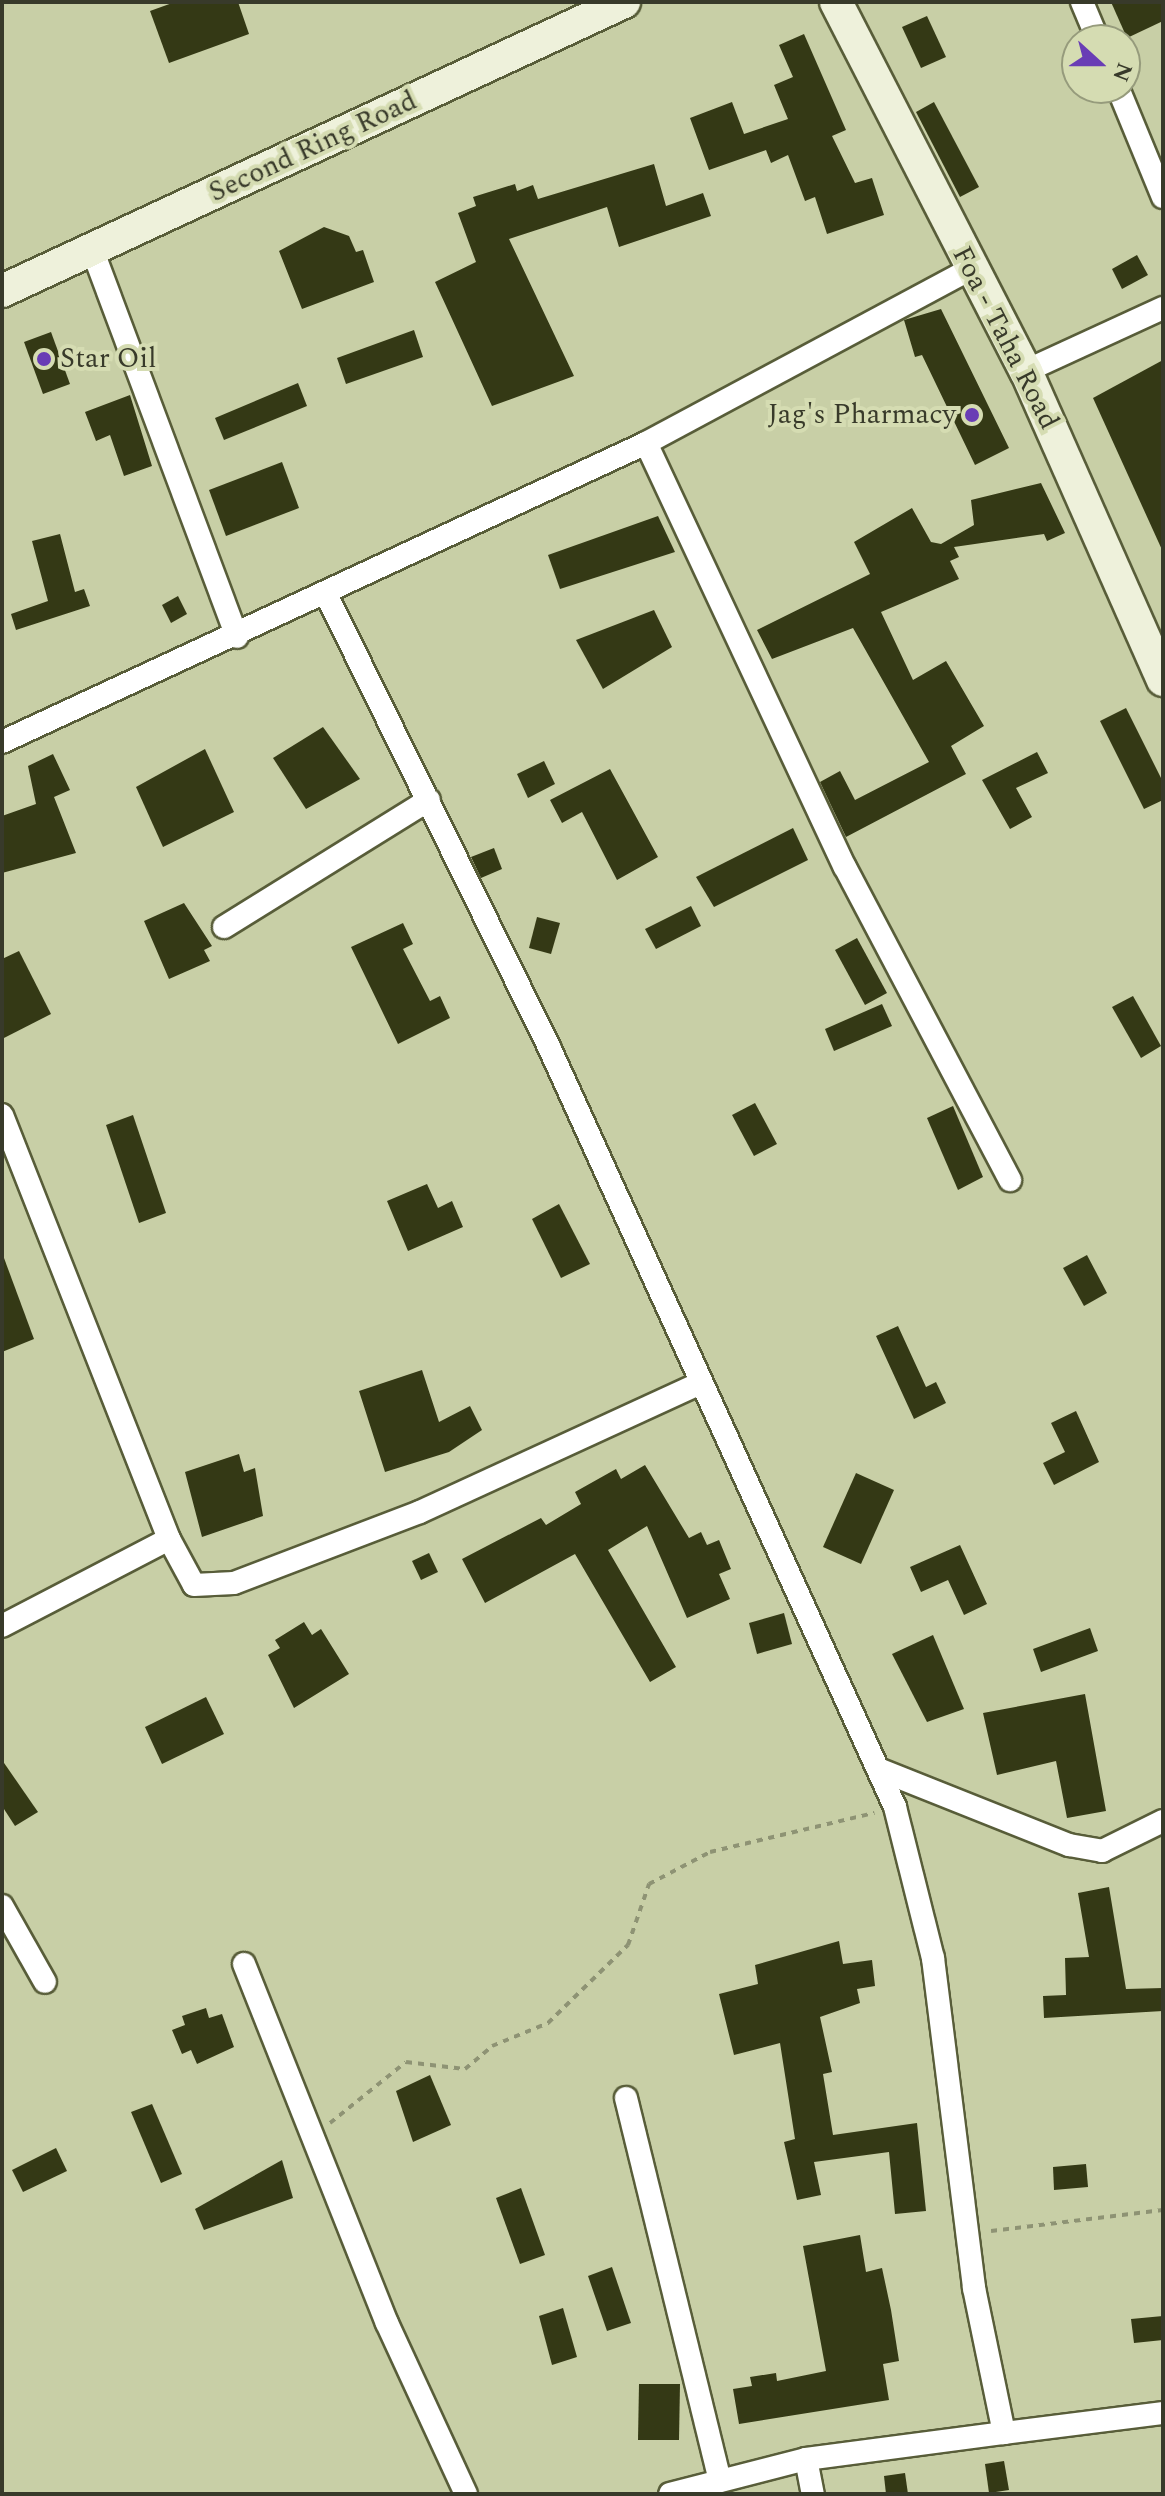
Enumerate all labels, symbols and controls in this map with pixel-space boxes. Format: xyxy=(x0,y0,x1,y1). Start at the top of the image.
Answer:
north arrow xyxy=(1061,24,1141,104)
text: N xyxy=(1103,58,1141,86)
street label: Second Ring Road xyxy=(204,84,422,210)
street label: Foa - Taha Road xyxy=(944,241,1066,435)
place label: Star Oil xyxy=(60,342,156,376)
marker: Star Oil xyxy=(35,350,53,368)
place label: Jag's Pharmacy xyxy=(768,398,956,432)
marker: Jag's Pharmacy xyxy=(963,406,981,424)

